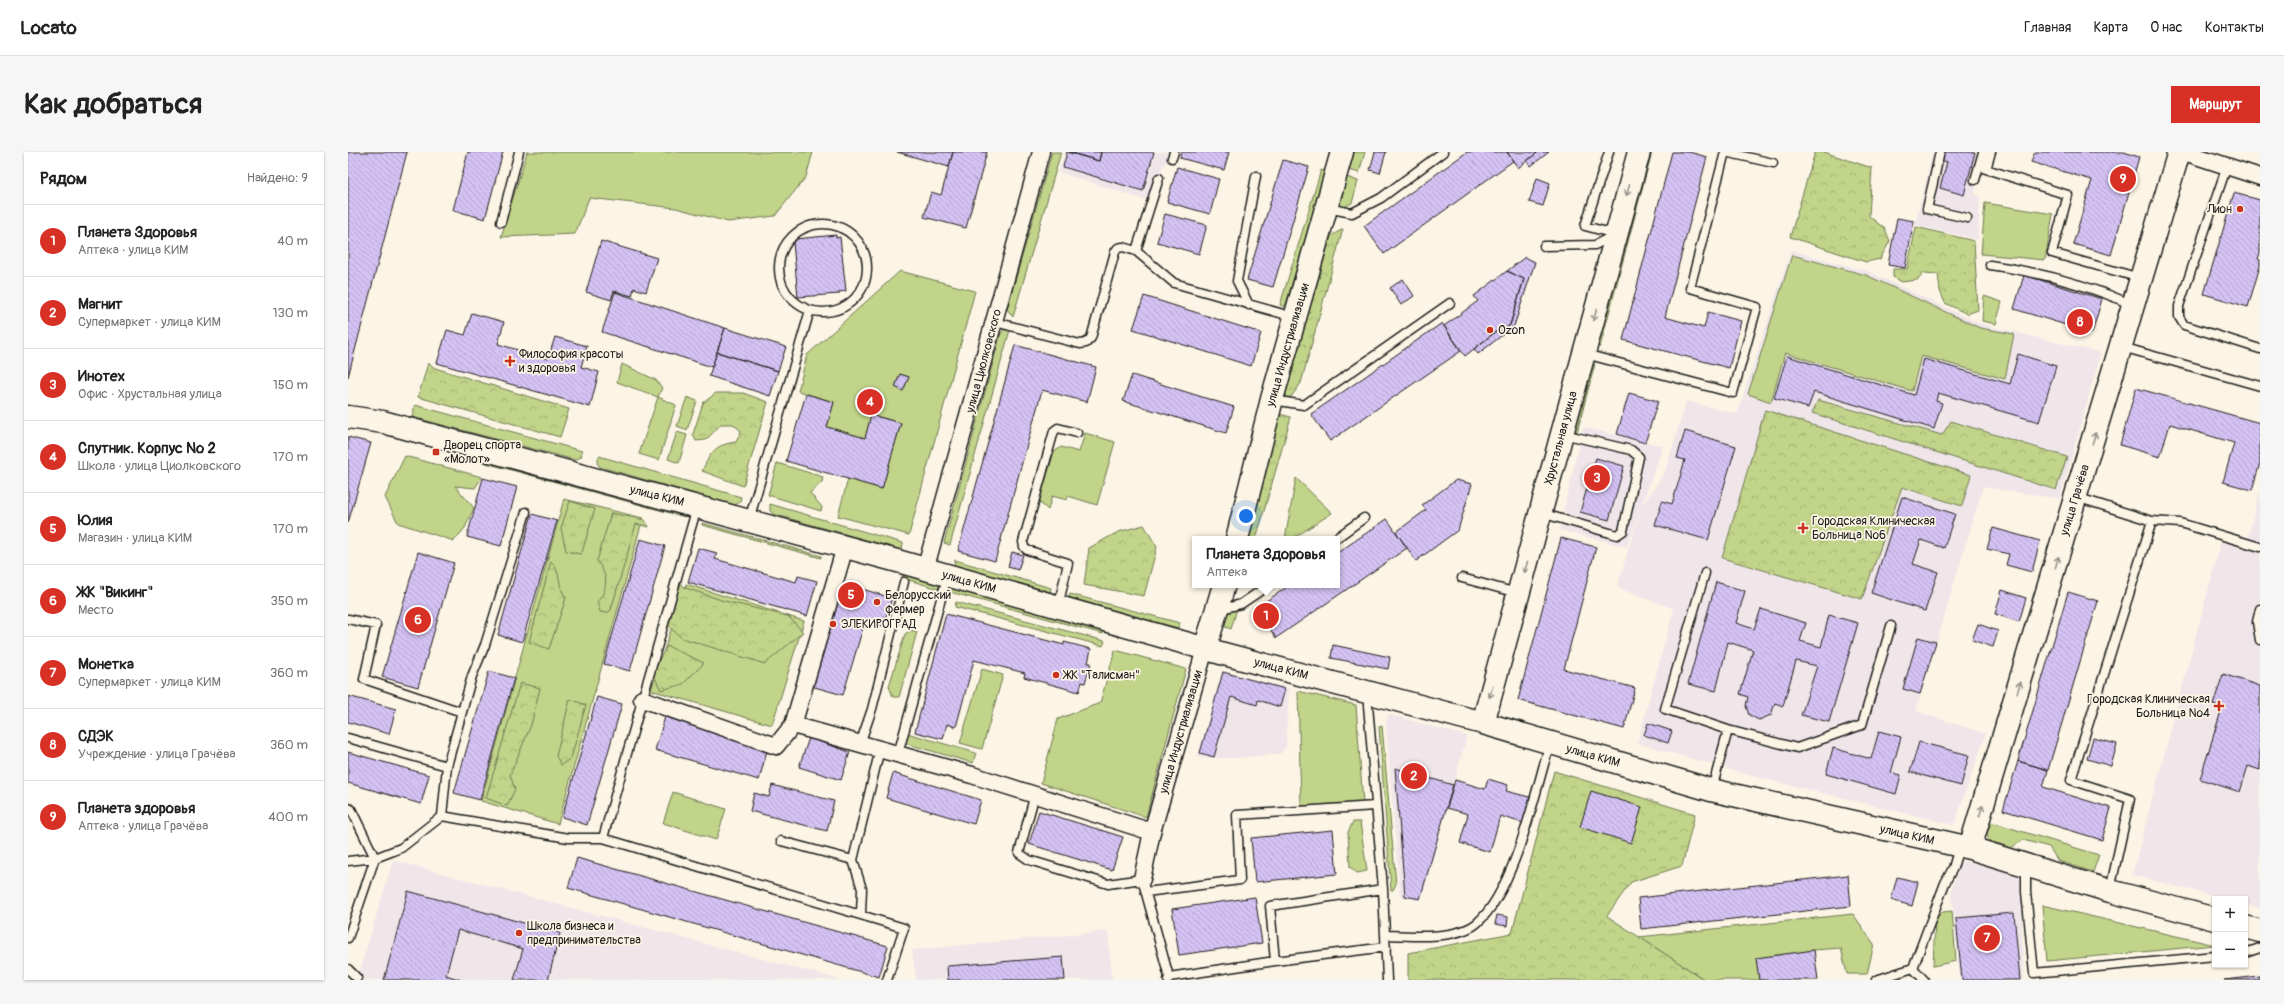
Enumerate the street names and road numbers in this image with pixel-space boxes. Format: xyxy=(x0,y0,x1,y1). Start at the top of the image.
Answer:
street label: улица Индустриализации xyxy=(1263,281,1313,409)
street label: улица Циолковского xyxy=(963,307,1005,416)
street label: Хрустальная улица xyxy=(1541,389,1581,486)
street label: улица Грачёва xyxy=(2057,462,2093,538)
street label: улица КИМ xyxy=(627,482,686,510)
street label: улица КИМ xyxy=(939,567,998,597)
street label: улица КИМ xyxy=(1251,654,1310,683)
street label: улица Индустриализации xyxy=(1156,668,1206,796)
street label: улица КИМ xyxy=(1563,741,1622,771)
street label: улица КИМ xyxy=(1877,821,1936,849)

